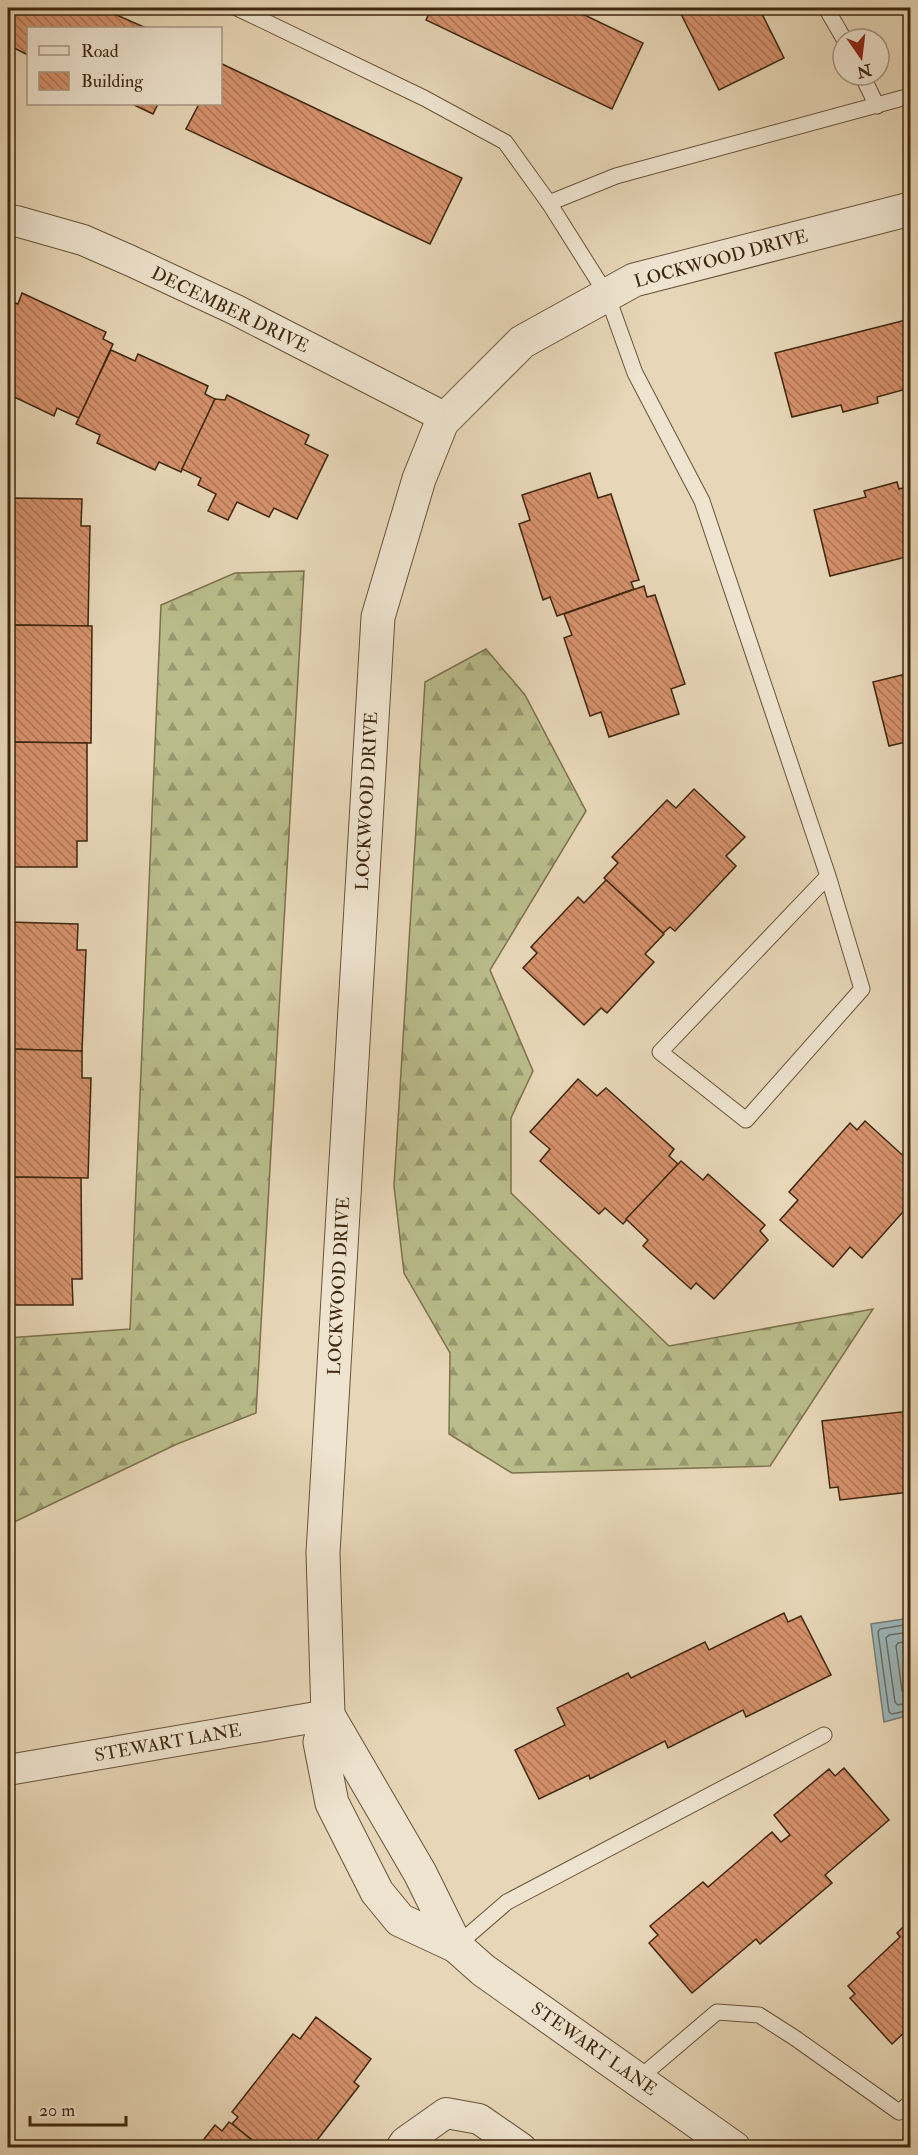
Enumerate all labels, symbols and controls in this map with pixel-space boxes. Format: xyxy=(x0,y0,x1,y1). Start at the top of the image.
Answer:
legend xyxy=(27,27,222,105)
north arrow xyxy=(831,27,891,87)
text: Road xyxy=(81,40,119,63)
text: N xyxy=(854,59,875,82)
text: Building xyxy=(81,70,144,93)
street label: LOCKWOOD DRIVE xyxy=(632,225,810,293)
street label: DECEMBER DRIVE xyxy=(147,262,313,358)
street label: LOCKWOOD DRIVE xyxy=(351,711,383,891)
street label: LOCKWOOD DRIVE xyxy=(323,1196,355,1376)
street label: STEWART LANE xyxy=(93,1719,243,1767)
street label: STEWART LANE xyxy=(527,1997,661,2101)
scale bar xyxy=(30,2089,126,2127)
text: 20 m xyxy=(39,2099,75,2122)

